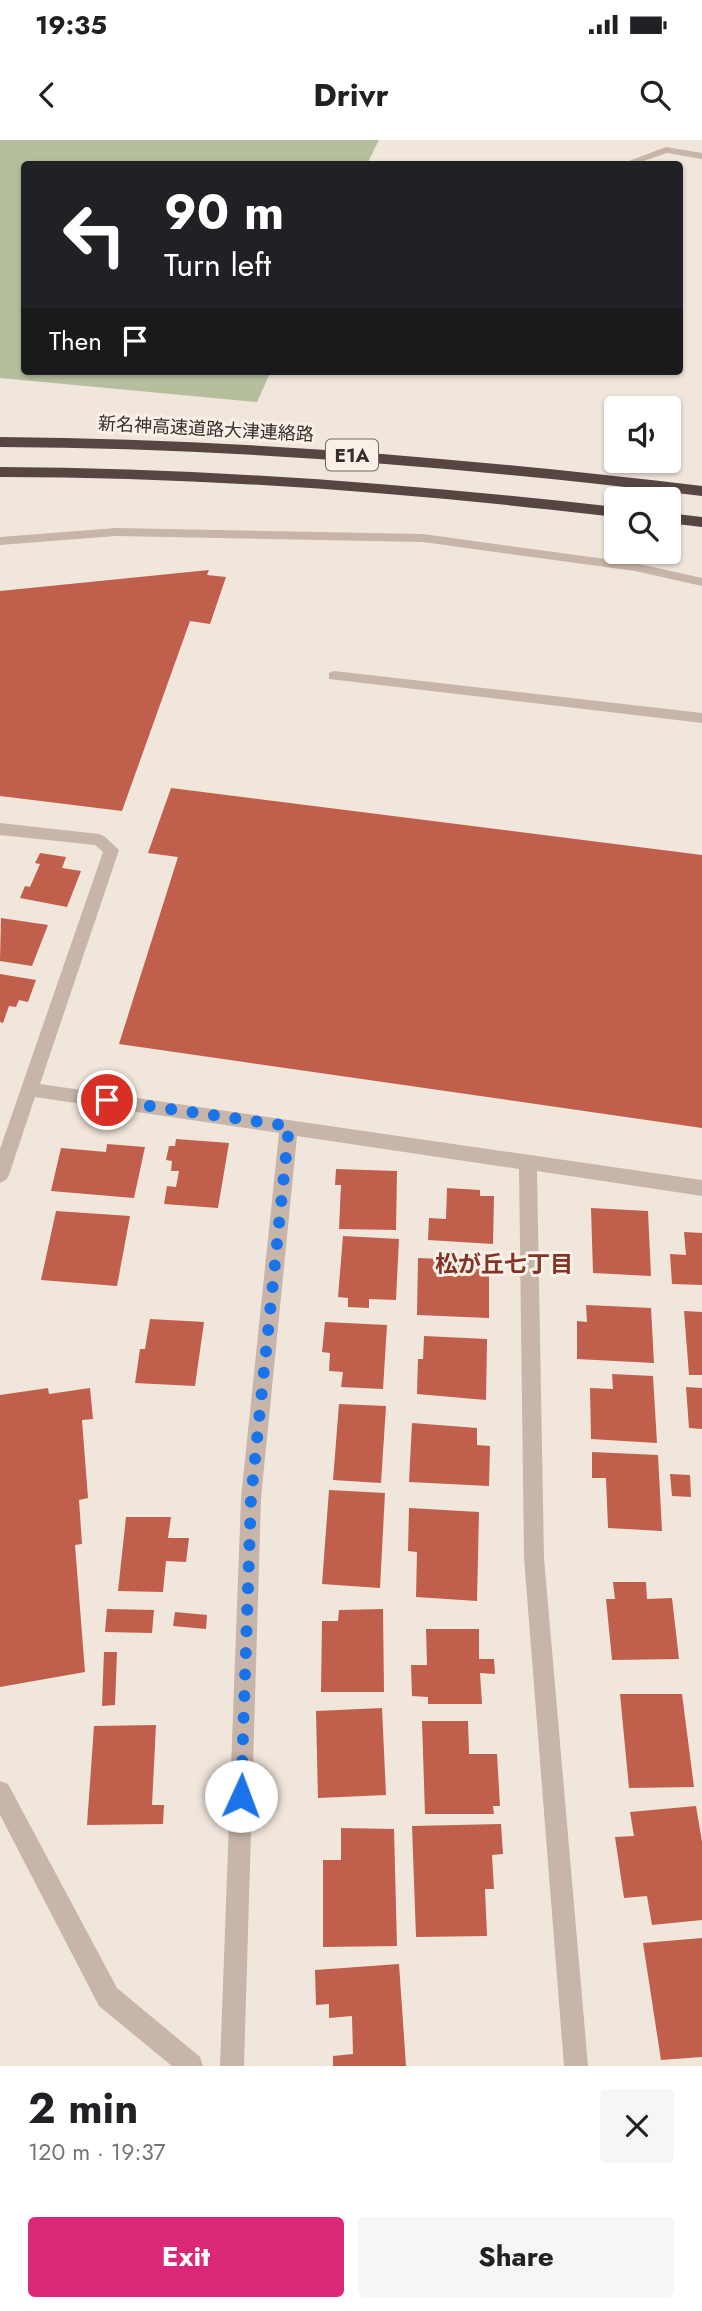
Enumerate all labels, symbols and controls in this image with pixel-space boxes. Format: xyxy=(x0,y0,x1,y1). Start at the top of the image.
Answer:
text: 19:35 xyxy=(35,6,107,44)
text: Drivr xyxy=(313,72,389,118)
icon: back xyxy=(28,76,66,114)
icon: search xyxy=(636,76,674,114)
text: 90 m xyxy=(164,177,284,247)
icon: left xyxy=(49,189,140,280)
text: Turn left xyxy=(164,242,271,288)
text: Then xyxy=(49,322,102,360)
icon: arrive xyxy=(116,322,154,360)
map controls xyxy=(604,396,681,564)
button: sound xyxy=(604,396,681,473)
street label: 新名神高速道路大津連絡路 xyxy=(97,410,315,448)
road number: E1A xyxy=(326,440,378,470)
button: search xyxy=(604,487,681,564)
pin xyxy=(77,1070,137,1130)
icon: arrive xyxy=(88,1081,126,1119)
district label: 松が丘七丁目 xyxy=(435,1247,573,1281)
position arrow xyxy=(204,1759,278,1833)
text: 2 min xyxy=(28,2078,138,2139)
button: close xyxy=(600,2089,674,2163)
text: 120 m · 19:37 xyxy=(28,2135,166,2169)
button: Exit xyxy=(28,2217,344,2297)
button: Share xyxy=(358,2217,674,2297)

